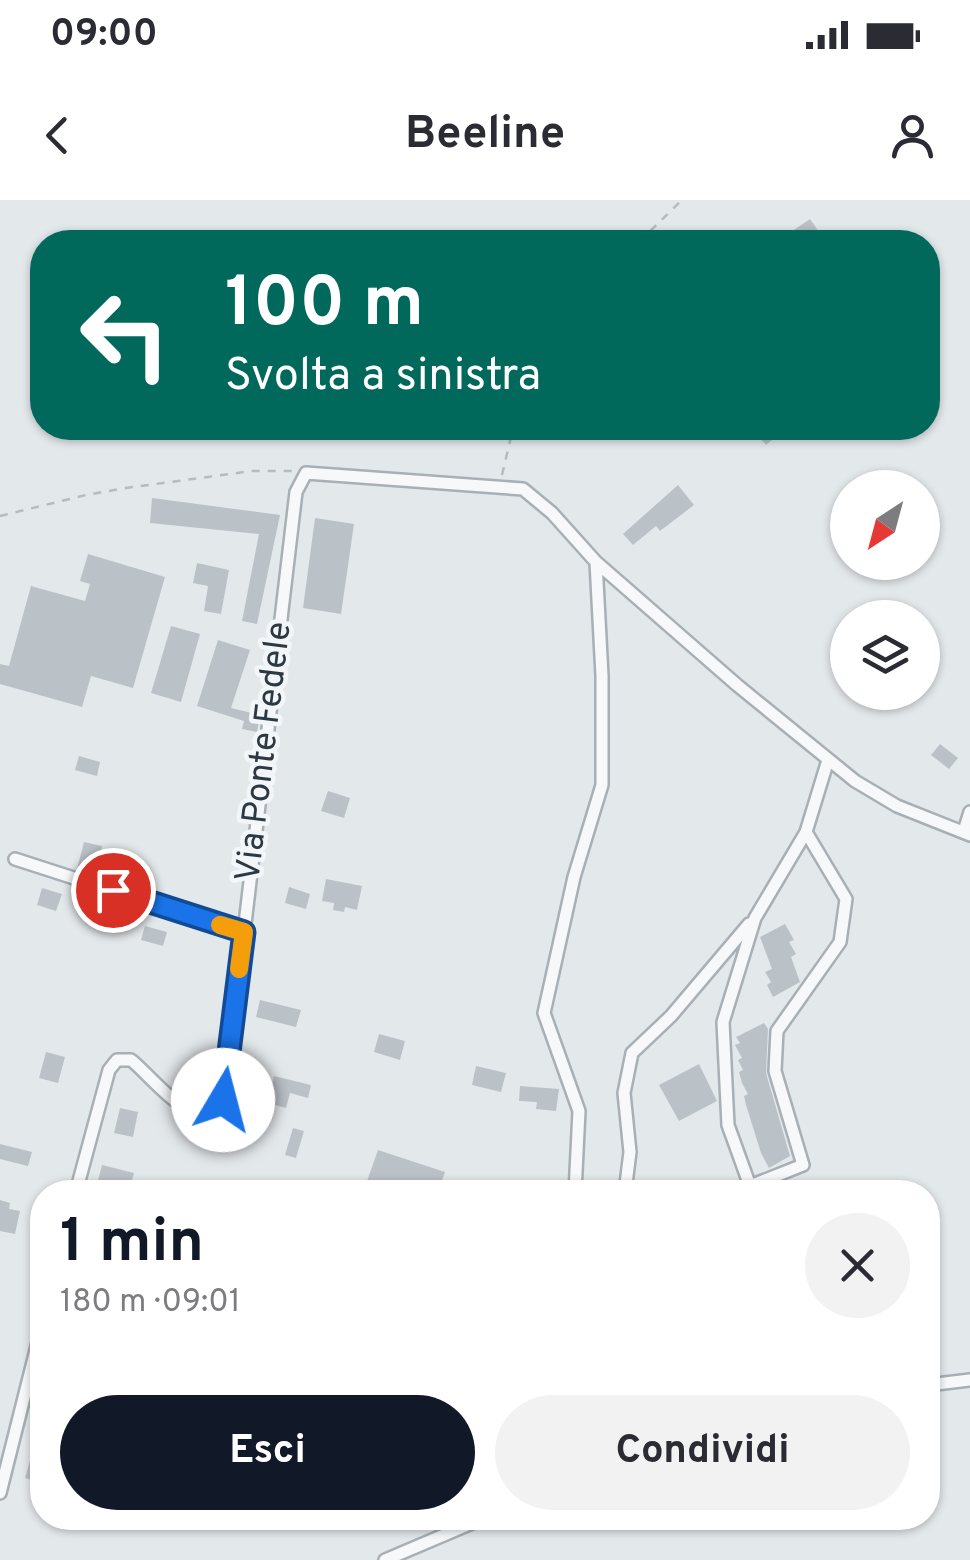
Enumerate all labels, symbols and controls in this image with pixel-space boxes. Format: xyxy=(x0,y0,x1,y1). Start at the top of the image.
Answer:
text: 09:00 xyxy=(50,11,158,60)
text: Beeline xyxy=(405,107,565,164)
icon: back xyxy=(30,108,85,163)
icon: person xyxy=(885,108,940,163)
text: 100 m xyxy=(225,262,424,351)
icon: left xyxy=(60,270,190,400)
text: Svolta a sinistra xyxy=(225,349,541,406)
north arrow xyxy=(830,470,940,580)
map controls xyxy=(830,470,940,710)
button: layers xyxy=(830,600,940,710)
street label: Via Ponte Fedele xyxy=(227,619,303,885)
pin xyxy=(71,848,156,933)
icon: arrive xyxy=(86,863,141,918)
position arrow xyxy=(171,1048,275,1152)
text: 1 min xyxy=(60,1207,204,1283)
button: close xyxy=(805,1213,910,1318)
text: 180 m · 09:01 xyxy=(60,1283,241,1323)
button: Esci xyxy=(60,1395,475,1510)
button: Condividi xyxy=(495,1395,910,1510)

